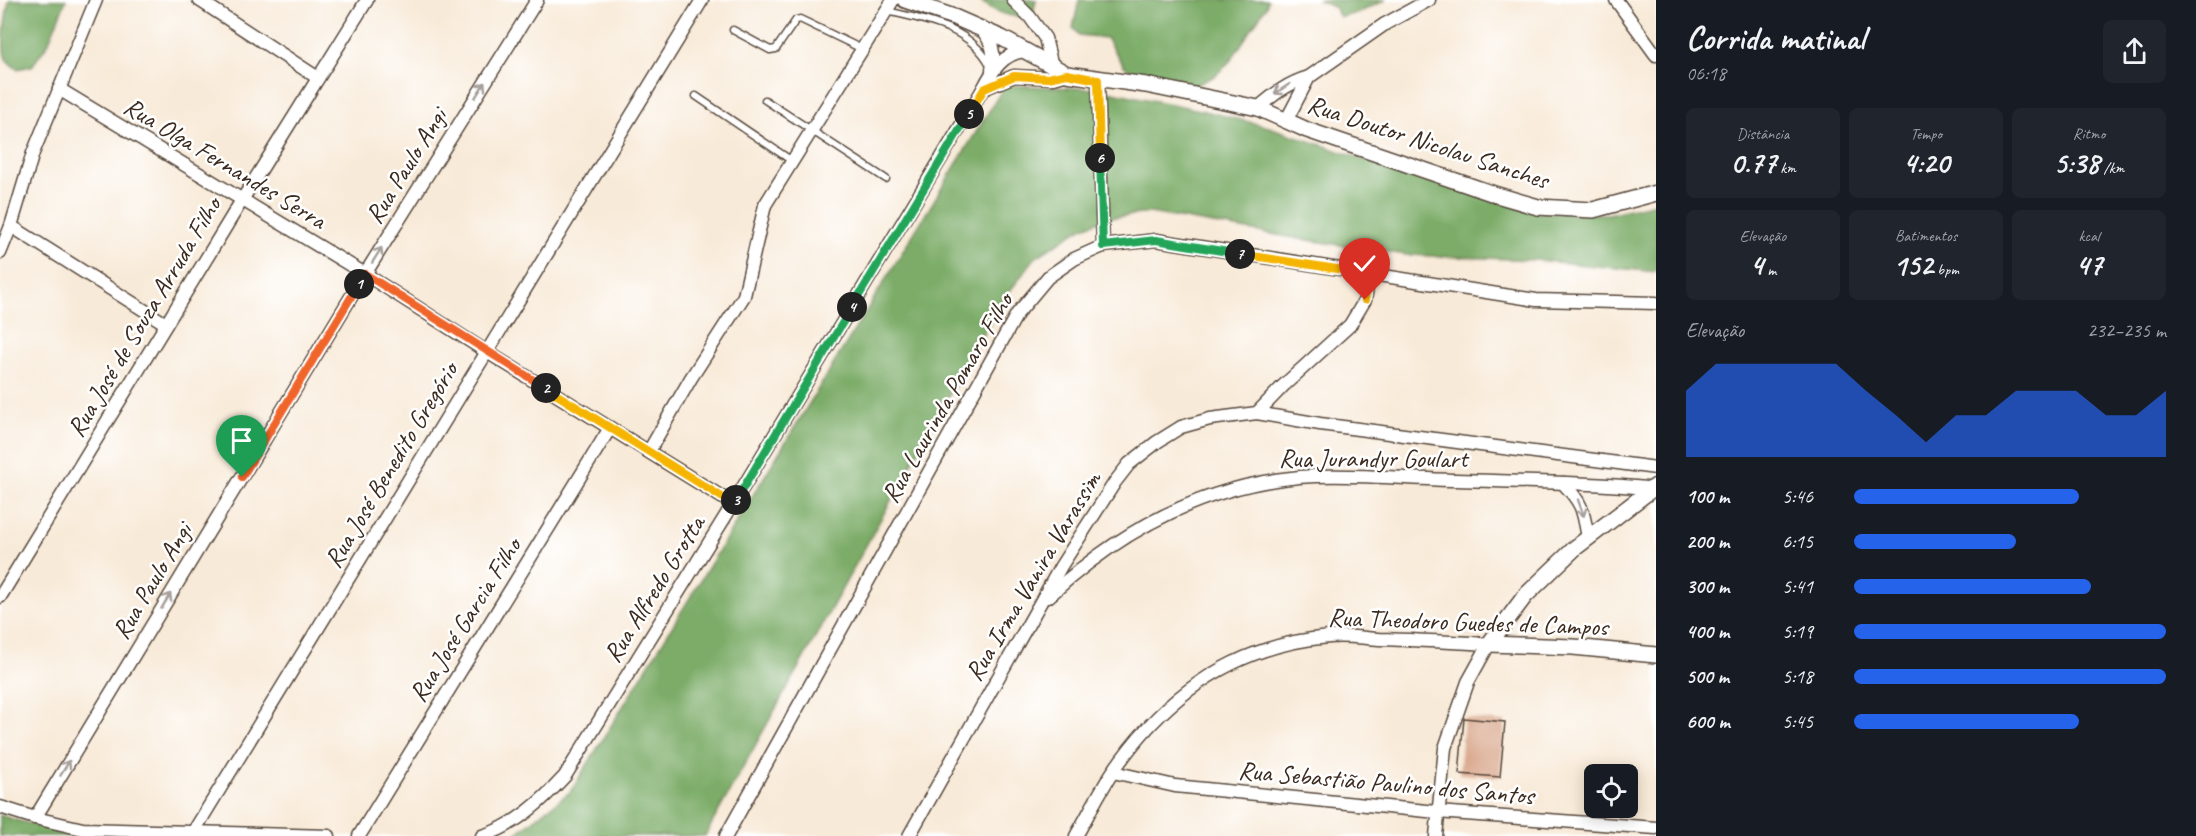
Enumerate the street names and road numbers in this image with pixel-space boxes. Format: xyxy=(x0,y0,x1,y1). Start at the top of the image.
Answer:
street label: Rua Doutor Nicolau Sanches xyxy=(1303,87,1555,197)
street label: Rua Olga Fernandes Serra xyxy=(118,90,333,237)
street label: Rua Paulo Angi xyxy=(358,100,456,230)
street label: Rua José de Souza Arruda Filho xyxy=(59,189,230,443)
street label: Rua Laurinda Pomaro Filho xyxy=(874,285,1022,509)
street label: Rua José Benedito Gregório xyxy=(317,354,467,574)
street label: Rua Jurandyr Goulart xyxy=(1279,442,1470,475)
street label: Rua Irma Vanira Varassim xyxy=(957,463,1110,687)
street label: Rua Alfredo Grotta xyxy=(596,507,714,669)
street label: Rua Paulo Angi xyxy=(104,514,201,645)
street label: Rua José Garcia Filho xyxy=(401,530,530,708)
street label: Rua Theodoro Guedes de Campos xyxy=(1328,601,1611,643)
street label: Rua Sebastião Paulino dos Santos xyxy=(1237,754,1537,813)

